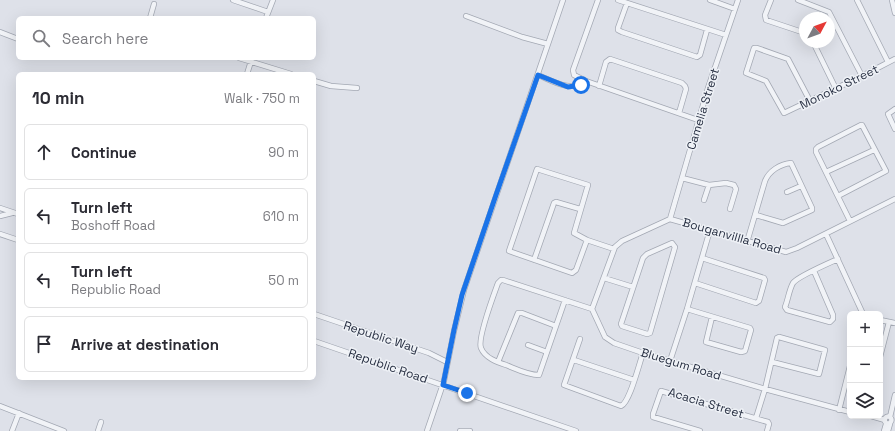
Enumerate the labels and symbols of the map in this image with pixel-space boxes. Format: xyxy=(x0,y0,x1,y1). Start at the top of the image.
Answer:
north arrow xyxy=(799,12,835,48)
street label: Monoko Street xyxy=(797,61,881,113)
street label: Camelia Street xyxy=(683,66,723,152)
route start xyxy=(572,76,590,94)
street label: Bouganvillla Road xyxy=(681,214,783,258)
street label: Republic Way xyxy=(341,317,421,357)
street label: Bluegum Road xyxy=(639,344,723,384)
street label: Republic Road xyxy=(346,345,430,387)
route end xyxy=(458,384,476,402)
street label: Acacia Street xyxy=(666,384,746,422)

